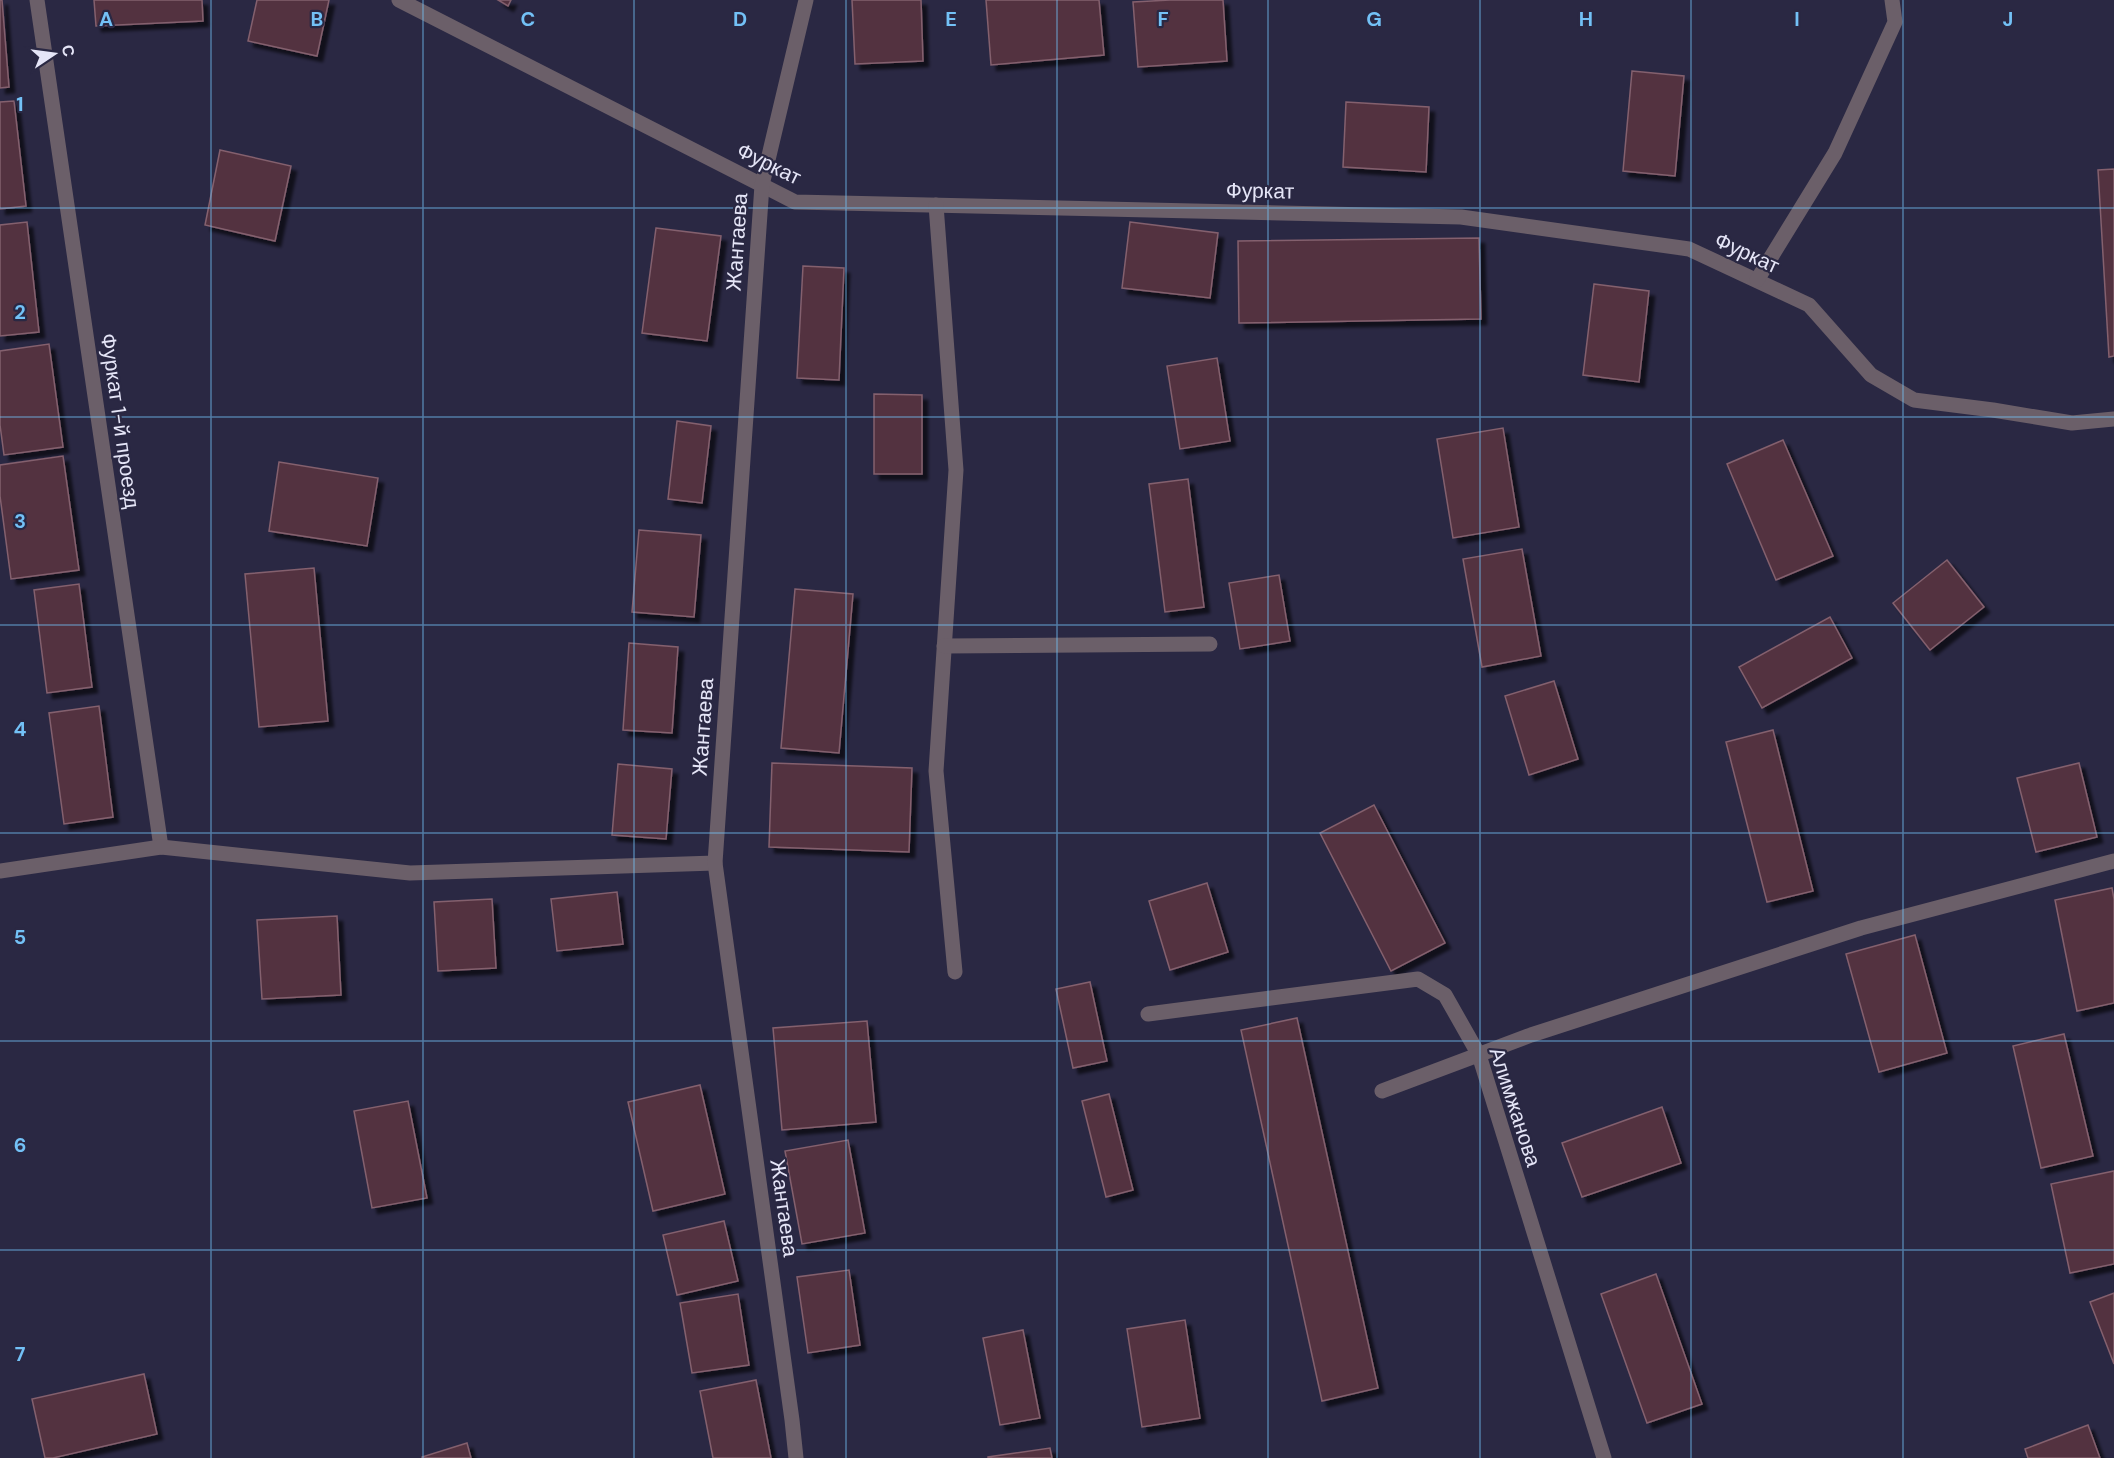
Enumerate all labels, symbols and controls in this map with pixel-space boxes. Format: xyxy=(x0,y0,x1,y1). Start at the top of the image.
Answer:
text: A xyxy=(99,6,113,32)
text: B xyxy=(311,6,323,32)
text: C xyxy=(521,6,535,32)
text: D xyxy=(733,6,747,32)
text: E xyxy=(945,6,957,32)
text: F xyxy=(1157,6,1169,32)
text: G xyxy=(1366,6,1382,32)
text: H xyxy=(1579,6,1593,32)
text: I xyxy=(1794,6,1800,32)
text: J xyxy=(2003,6,2013,32)
north arrow xyxy=(24,24,84,84)
text: С xyxy=(57,43,80,59)
text: 1 xyxy=(16,91,24,117)
street label: Фуркат xyxy=(732,136,806,192)
street label: Фуркат xyxy=(1226,176,1295,206)
street label: Жантаева xyxy=(720,192,754,292)
street label: Фуркат xyxy=(1710,226,1784,280)
text: 2 xyxy=(14,299,26,325)
street label: Фуркат 1-й проезд xyxy=(94,332,146,510)
text: 3 xyxy=(14,508,26,534)
street label: Жантаева xyxy=(686,677,720,777)
text: 4 xyxy=(14,716,27,742)
text: 5 xyxy=(14,924,26,950)
street label: Алимжанова xyxy=(1483,1044,1548,1171)
text: 6 xyxy=(14,1132,26,1158)
street label: Жантаева xyxy=(763,1157,805,1259)
text: 7 xyxy=(15,1341,26,1367)

